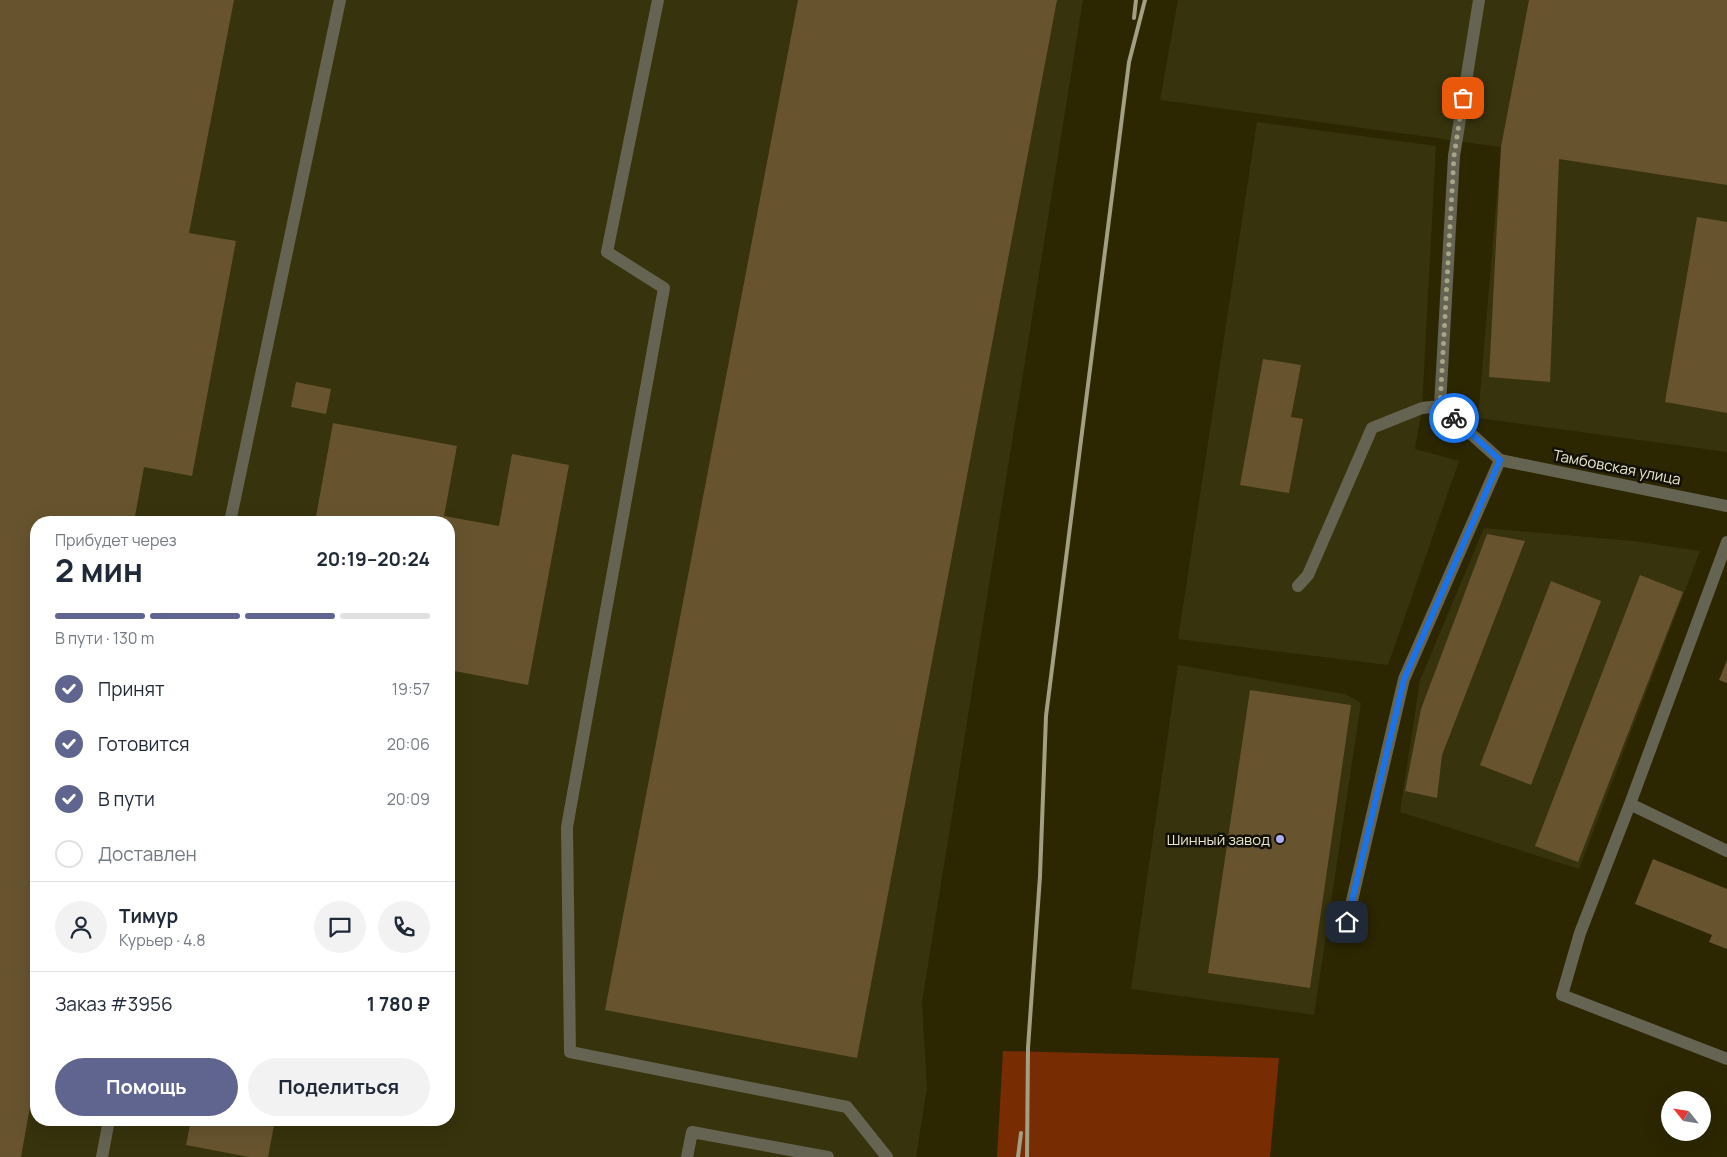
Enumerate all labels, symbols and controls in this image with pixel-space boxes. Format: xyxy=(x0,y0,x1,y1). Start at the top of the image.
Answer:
pin xyxy=(1442,77,1484,119)
icon: bag xyxy=(1449,84,1477,112)
courier xyxy=(1429,393,1479,443)
icon: bike xyxy=(1440,404,1468,432)
street label: Тамбовская улица xyxy=(1551,444,1683,490)
text: Прибудет через xyxy=(55,529,177,551)
text: 20:19–20:24 xyxy=(316,546,430,572)
text: 2 мин xyxy=(55,548,143,592)
text: В пути · 130 m xyxy=(55,627,154,649)
icon: check xyxy=(55,675,83,703)
text: Принят xyxy=(98,676,165,702)
text: 19:57 xyxy=(392,678,430,700)
icon: check xyxy=(55,730,83,758)
text: Готовится xyxy=(98,731,190,757)
text: 20:06 xyxy=(387,733,430,755)
icon: check xyxy=(55,785,83,813)
text: В пути xyxy=(98,786,155,812)
text: 20:09 xyxy=(387,788,430,810)
place label: Шинный завод xyxy=(1167,829,1270,850)
marker: Шинный завод xyxy=(1274,833,1286,845)
text: Доставлен xyxy=(98,841,197,867)
button: person xyxy=(55,901,107,953)
button: chat xyxy=(314,901,366,953)
button: phone xyxy=(378,901,430,953)
pin xyxy=(1326,901,1368,943)
text: Тимур xyxy=(119,903,178,929)
icon: home xyxy=(1333,908,1361,936)
text: Курьер · 4.8 xyxy=(119,929,206,951)
text: Заказ #3956 xyxy=(55,991,173,1017)
text: 1 780 ₽ xyxy=(367,991,430,1017)
button: Помощь xyxy=(55,1058,238,1116)
button: Поделиться xyxy=(248,1058,430,1116)
north arrow xyxy=(1661,1091,1711,1141)
map controls xyxy=(1661,1091,1711,1141)

